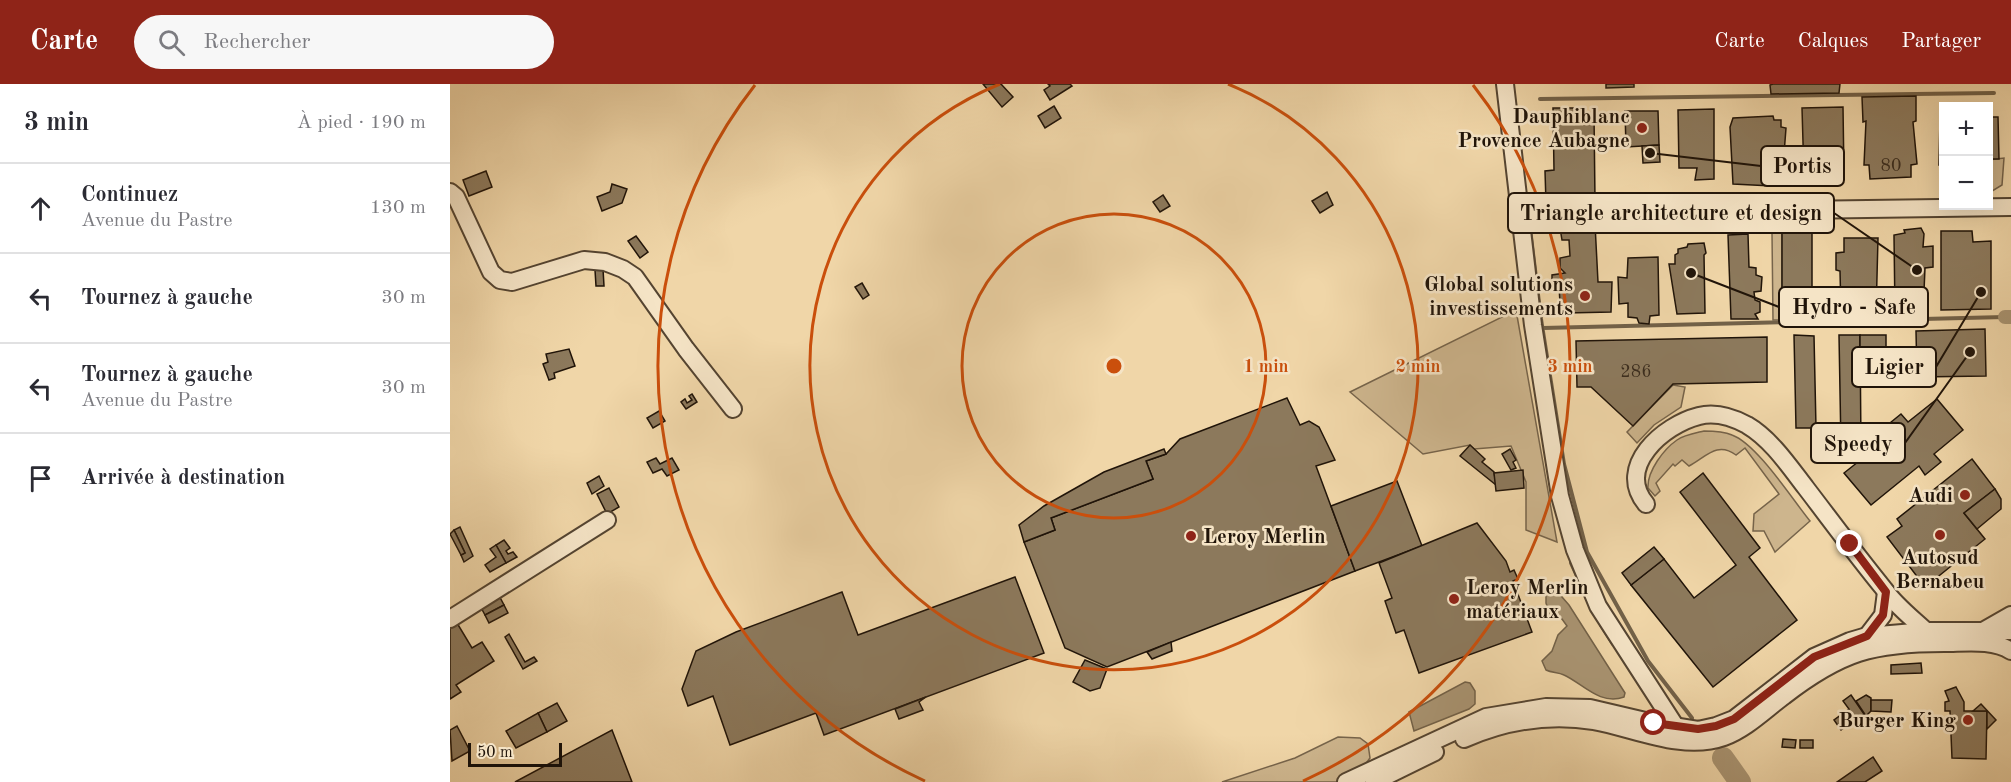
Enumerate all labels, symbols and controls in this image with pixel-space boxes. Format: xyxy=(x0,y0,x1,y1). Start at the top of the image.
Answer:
search box xyxy=(134,15,554,69)
icon: search xyxy=(155,26,188,59)
text: Carte xyxy=(30,28,98,56)
text: Rechercher xyxy=(203,31,311,53)
text: Carte xyxy=(1715,31,1765,52)
text: Calques xyxy=(1798,31,1868,52)
text: Partager xyxy=(1901,31,1981,52)
map controls xyxy=(1939,102,1993,210)
button: + xyxy=(1939,102,1993,156)
place label: Dauphiblanc Provence Aubagne xyxy=(1457,107,1630,152)
text: 3 min xyxy=(24,110,89,136)
text: À pied · 190 m xyxy=(297,113,426,133)
marker: Dauphiblanc Provence Aubagne xyxy=(1635,121,1649,135)
callout: Portis xyxy=(1761,146,1844,186)
text: Portis xyxy=(1773,156,1831,178)
button: − xyxy=(1939,156,1993,210)
house number: 80 xyxy=(1881,157,1901,175)
text: Continuez xyxy=(81,184,178,206)
icon: ahead xyxy=(24,192,57,225)
callout: Triangle architecture et design xyxy=(1508,193,1834,233)
text: 130 m xyxy=(370,198,426,218)
text: Triangle architecture et design xyxy=(1520,203,1822,225)
text: Avenue du Pastre xyxy=(81,211,233,231)
place label: Global solutions investissements xyxy=(1424,275,1573,320)
icon: left xyxy=(24,282,57,315)
text: Tournez à gauche xyxy=(81,287,253,309)
callout: Hydro - Safe xyxy=(1779,287,1928,327)
text: 30 m xyxy=(381,288,426,308)
marker: Global solutions investissements xyxy=(1578,289,1592,303)
text: Hydro - Safe xyxy=(1792,297,1916,319)
callout: Ligier xyxy=(1852,347,1936,387)
centre of rings xyxy=(1104,356,1124,376)
text: Ligier xyxy=(1864,357,1924,379)
text: 1 min xyxy=(1243,358,1289,376)
text: 2 min xyxy=(1395,358,1441,376)
text: 3 min xyxy=(1547,358,1593,376)
house number: 286 xyxy=(1620,363,1652,381)
text: Tournez à gauche xyxy=(81,364,253,386)
icon: left xyxy=(24,372,57,405)
text: 30 m xyxy=(381,378,426,398)
text: Avenue du Pastre xyxy=(81,391,233,411)
callout: Speedy xyxy=(1811,423,1905,463)
text: Speedy xyxy=(1823,434,1893,456)
icon: arrive xyxy=(24,462,57,495)
text: Arrivée à destination xyxy=(81,467,285,489)
place label: Audi xyxy=(1908,486,1953,507)
marker: Audi xyxy=(1958,488,1972,502)
place label: Leroy Merlin xyxy=(1203,527,1326,548)
marker: Autosud Bernabeu xyxy=(1933,528,1947,542)
marker: Leroy Merlin xyxy=(1184,529,1198,543)
route end xyxy=(1836,530,1862,556)
place label: Autosud Bernabeu xyxy=(1896,548,1984,593)
place label: Leroy Merlin matériaux xyxy=(1466,578,1589,623)
marker: Leroy Merlin matériaux xyxy=(1447,592,1461,606)
route start xyxy=(1640,709,1666,735)
place label: Burger King xyxy=(1838,711,1956,732)
marker: Burger King xyxy=(1961,713,1975,727)
scale bar xyxy=(468,740,562,768)
text: 50 m xyxy=(477,745,513,761)

